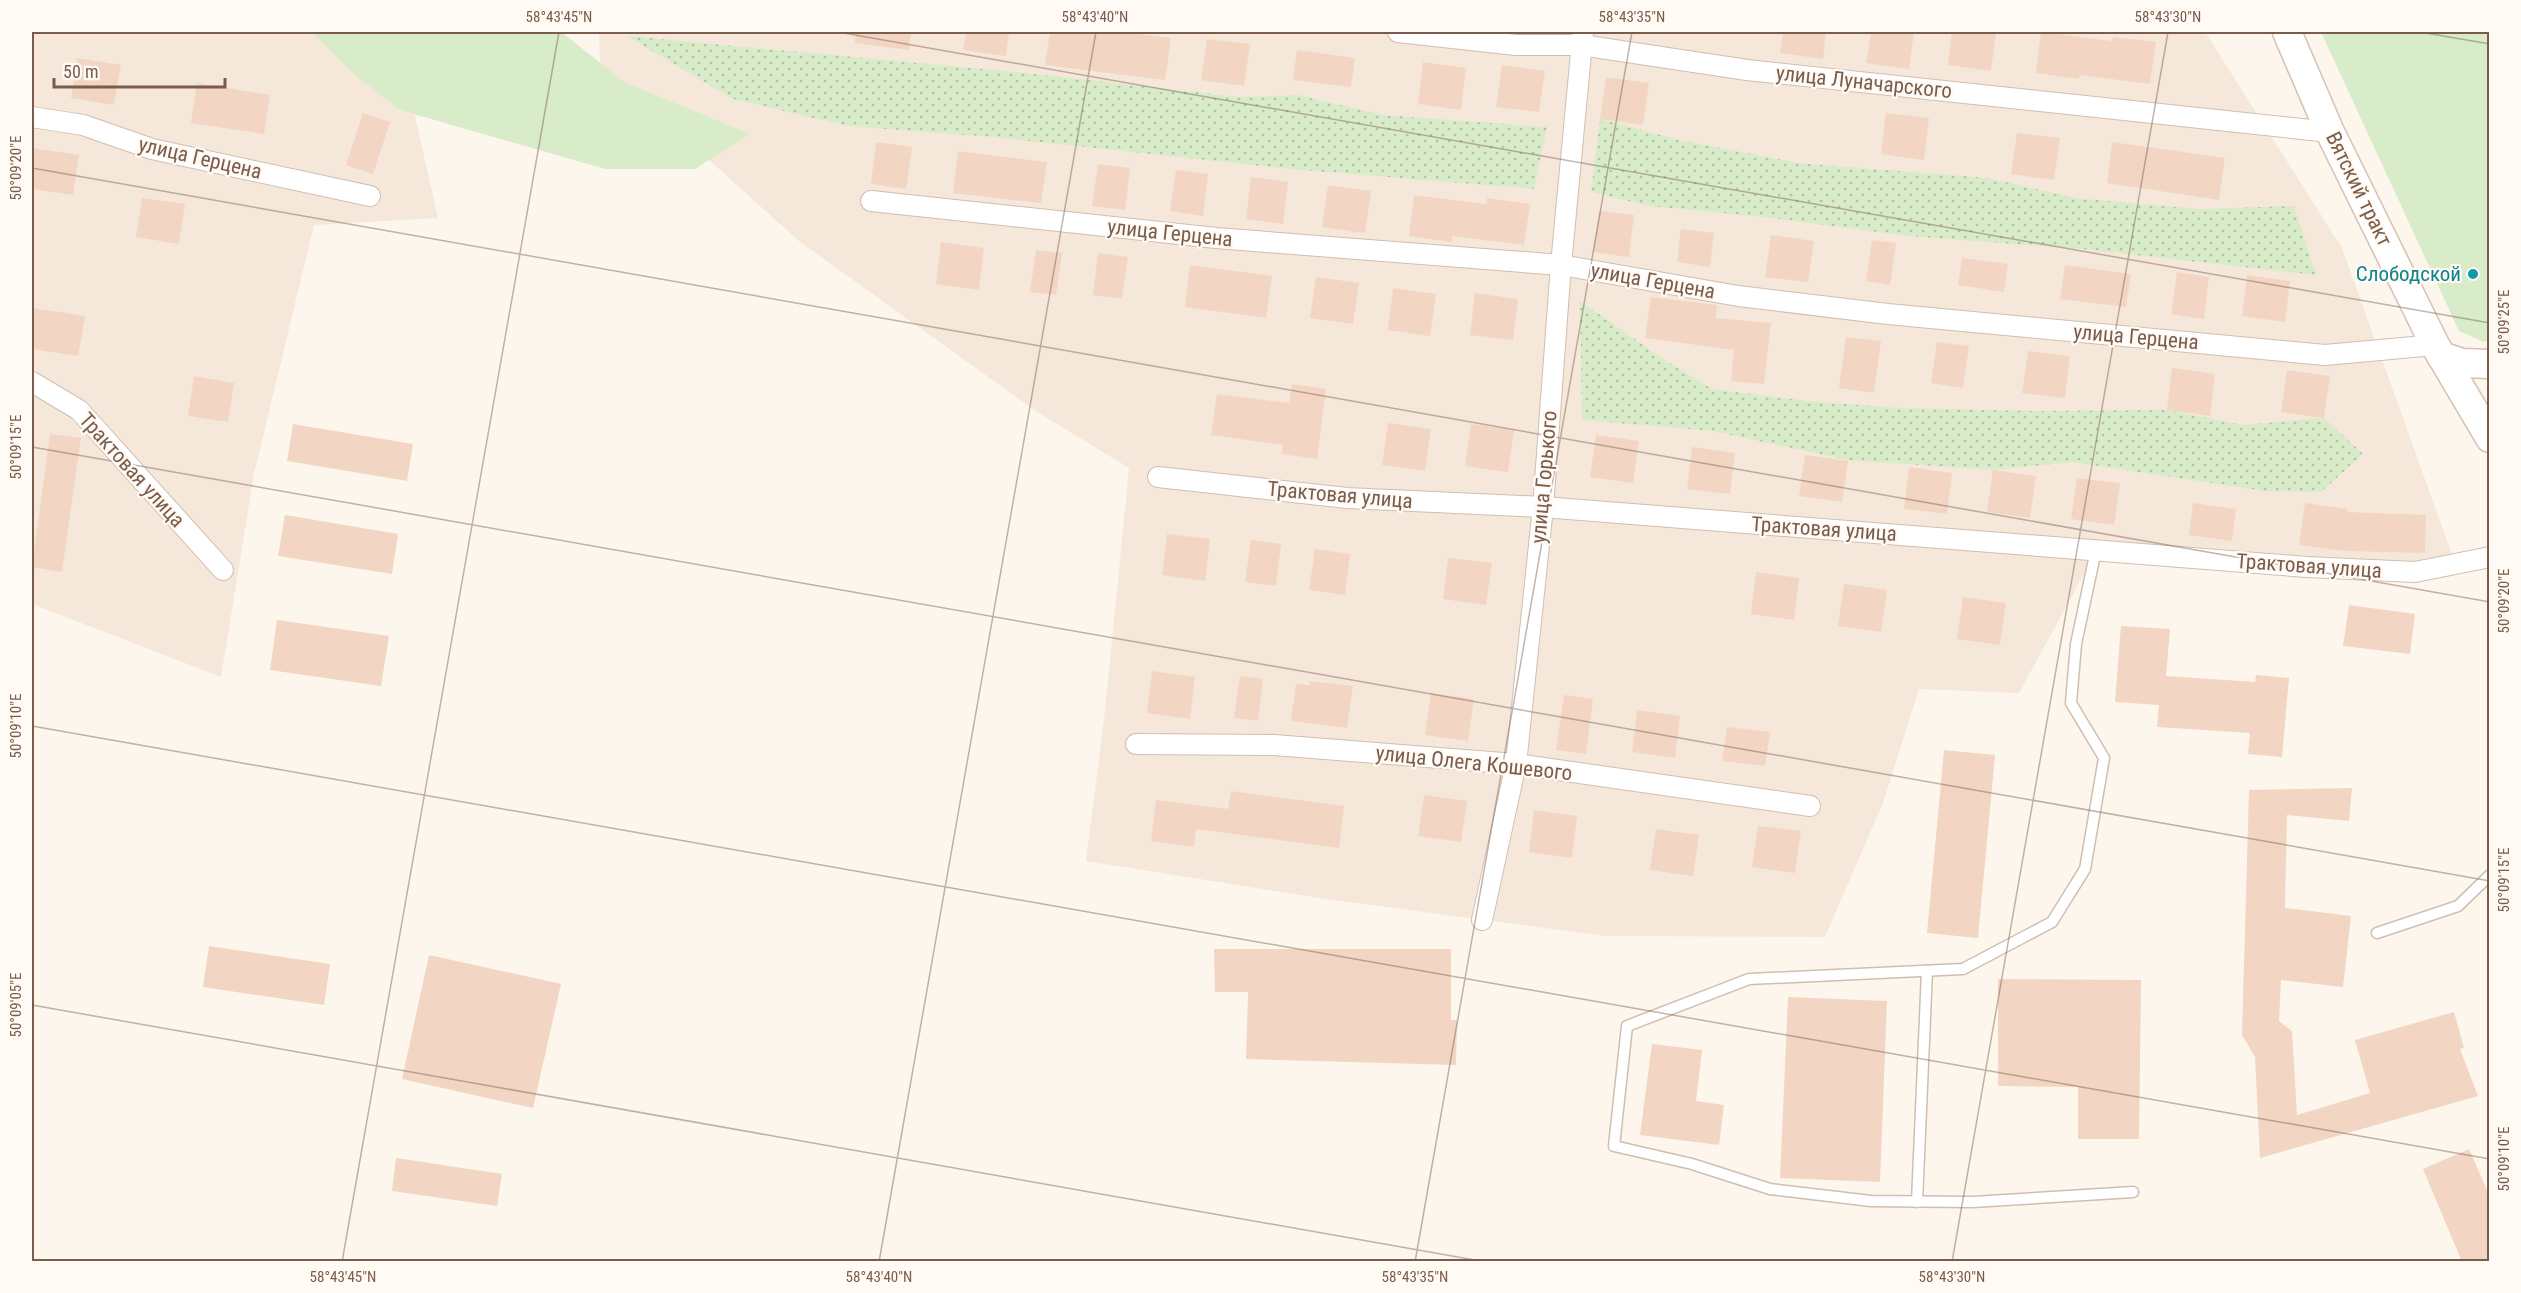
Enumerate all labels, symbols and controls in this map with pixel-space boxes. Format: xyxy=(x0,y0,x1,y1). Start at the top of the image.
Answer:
text: 58°43'45"N xyxy=(526,8,592,26)
text: 58°43'40"N xyxy=(1062,8,1128,26)
text: 58°43'35"N xyxy=(1599,8,1665,26)
text: 58°43'30"N xyxy=(2135,8,2201,26)
scale bar xyxy=(54,51,225,89)
text: 50 m xyxy=(63,61,98,82)
street label: улица Луначарского xyxy=(1775,61,1953,103)
street label: Вятский тракт xyxy=(2321,128,2397,250)
street label: улица Герцена xyxy=(136,132,264,184)
text: 50°09'20"E xyxy=(7,136,25,200)
street label: улица Герцена xyxy=(1106,214,1234,252)
street label: улица Герцена xyxy=(1589,258,1717,304)
place label: Слободской xyxy=(2356,262,2461,286)
marker: Слободской xyxy=(2466,267,2480,281)
text: 50°09'25"E xyxy=(2495,290,2513,354)
street label: улица Герцена xyxy=(2072,320,2200,354)
street label: Трактовая улица xyxy=(74,408,190,532)
street label: улица Горького xyxy=(1526,409,1562,545)
text: 50°09'15"E xyxy=(7,415,25,479)
street label: Трактовая улица xyxy=(1266,477,1414,513)
street label: Трактовая улица xyxy=(1750,512,1898,546)
street label: Трактовая улица xyxy=(2235,549,2383,583)
text: 50°09'20"E xyxy=(2495,569,2513,633)
text: 50°09'10"E xyxy=(7,694,25,758)
street label: улица Олега Кошевого xyxy=(1375,741,1573,785)
text: 50°09'15"E xyxy=(2495,848,2513,912)
text: 50°09'05"E xyxy=(7,973,25,1037)
text: 50°09'10"E xyxy=(2495,1127,2513,1191)
text: 58°43'45"N xyxy=(310,1268,376,1286)
text: 58°43'40"N xyxy=(846,1268,912,1286)
text: 58°43'35"N xyxy=(1382,1268,1448,1286)
text: 58°43'30"N xyxy=(1919,1268,1985,1286)

